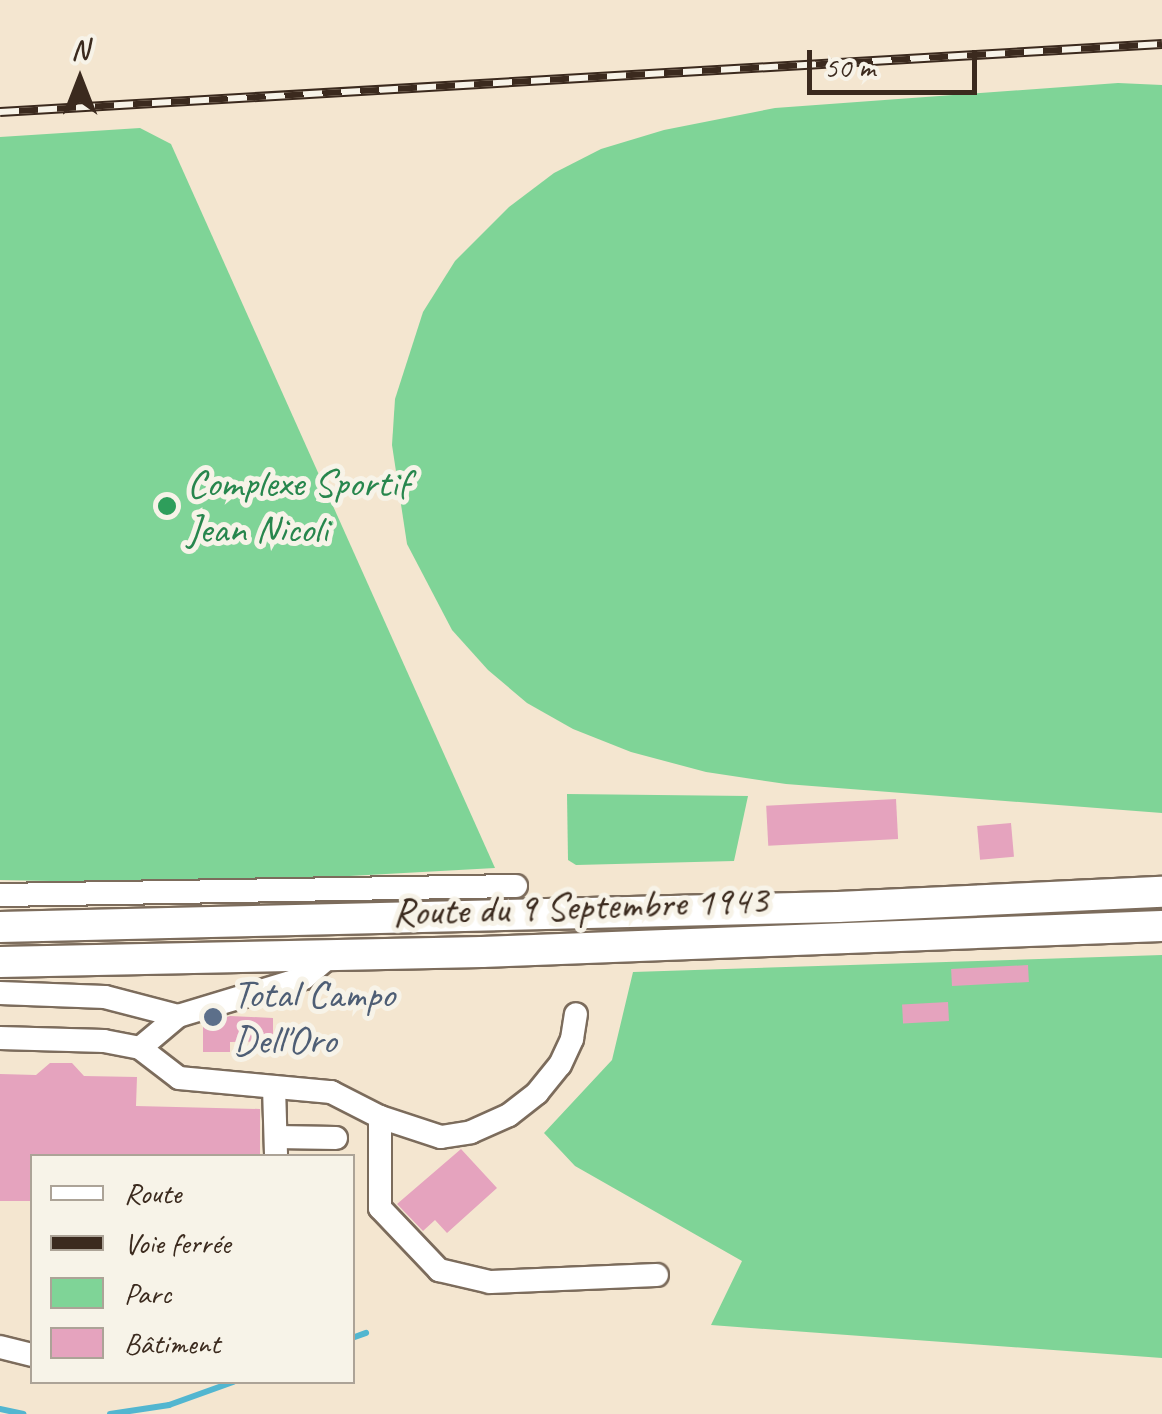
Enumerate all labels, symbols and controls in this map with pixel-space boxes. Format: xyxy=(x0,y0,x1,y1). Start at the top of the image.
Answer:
north arrow xyxy=(30,30,130,130)
scale bar xyxy=(812,30,982,92)
text: N xyxy=(71,32,89,67)
text: 50 m xyxy=(824,48,875,86)
place label: Complexe Sportif Jean Nicoli xyxy=(187,459,409,553)
marker: Complexe Sportif Jean Nicoli xyxy=(156,495,178,517)
street label: Route du 9 Septembre 1943 xyxy=(392,875,768,937)
place label: Total Campo Dell'Oro xyxy=(233,970,396,1064)
marker: Total Campo Dell'Oro xyxy=(202,1006,224,1028)
legend xyxy=(30,1154,355,1384)
text: Route xyxy=(124,1174,181,1212)
text: Voie ferrée xyxy=(124,1224,231,1262)
text: Parc xyxy=(124,1274,171,1312)
text: Bâtiment xyxy=(124,1324,220,1362)

